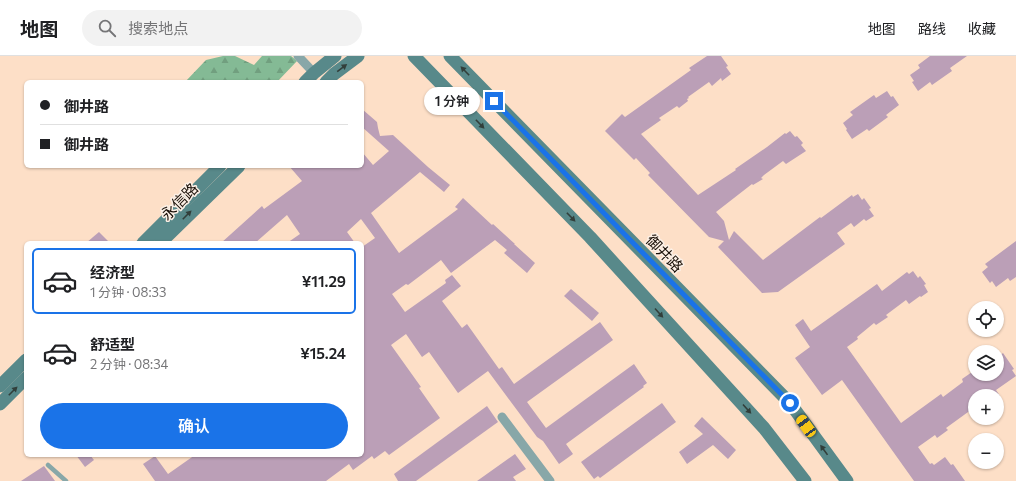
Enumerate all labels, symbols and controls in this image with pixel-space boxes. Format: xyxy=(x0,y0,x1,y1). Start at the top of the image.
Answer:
search box xyxy=(82,10,362,46)
text: 地图 xyxy=(20,17,58,40)
icon: search xyxy=(96,17,118,39)
text: 搜索地点 xyxy=(128,19,188,37)
text: 地图 xyxy=(868,20,896,37)
text: 路线 xyxy=(918,20,946,37)
text: 收藏 xyxy=(968,20,996,37)
one-way arrow xyxy=(336,64,347,73)
one-way arrow xyxy=(460,66,470,76)
callout: 1 分钟 xyxy=(424,87,480,115)
route end xyxy=(485,92,503,110)
text: 1 分钟 xyxy=(435,93,469,109)
text: 御井路 xyxy=(64,97,109,115)
one-way arrow xyxy=(475,119,485,129)
text: 御井路 xyxy=(64,135,109,153)
street label: 永信路 xyxy=(157,179,201,223)
one-way arrow xyxy=(182,210,192,220)
one-way arrow xyxy=(566,212,576,222)
street label: 御井路 xyxy=(643,231,687,275)
icon: car xyxy=(42,263,78,299)
text: 经济型 xyxy=(90,263,135,281)
text: ¥11.29 xyxy=(302,272,346,290)
text: 1 分钟 · 08:33 xyxy=(90,284,166,300)
map controls xyxy=(968,301,1004,469)
button: locate xyxy=(968,301,1004,337)
one-way arrow xyxy=(654,308,664,318)
icon: car xyxy=(42,335,78,371)
text: 舒适型 xyxy=(90,335,135,353)
text: ¥15.24 xyxy=(300,344,346,362)
button: layers xyxy=(968,345,1004,381)
text: 2 分钟 · 08:34 xyxy=(90,356,168,372)
one-way arrow xyxy=(8,386,18,396)
button: + xyxy=(968,389,1004,425)
route start xyxy=(781,394,799,412)
button: 确认 xyxy=(40,403,348,449)
one-way arrow xyxy=(742,404,752,414)
car xyxy=(794,413,818,439)
button: − xyxy=(968,433,1004,469)
one-way arrow xyxy=(820,444,828,455)

